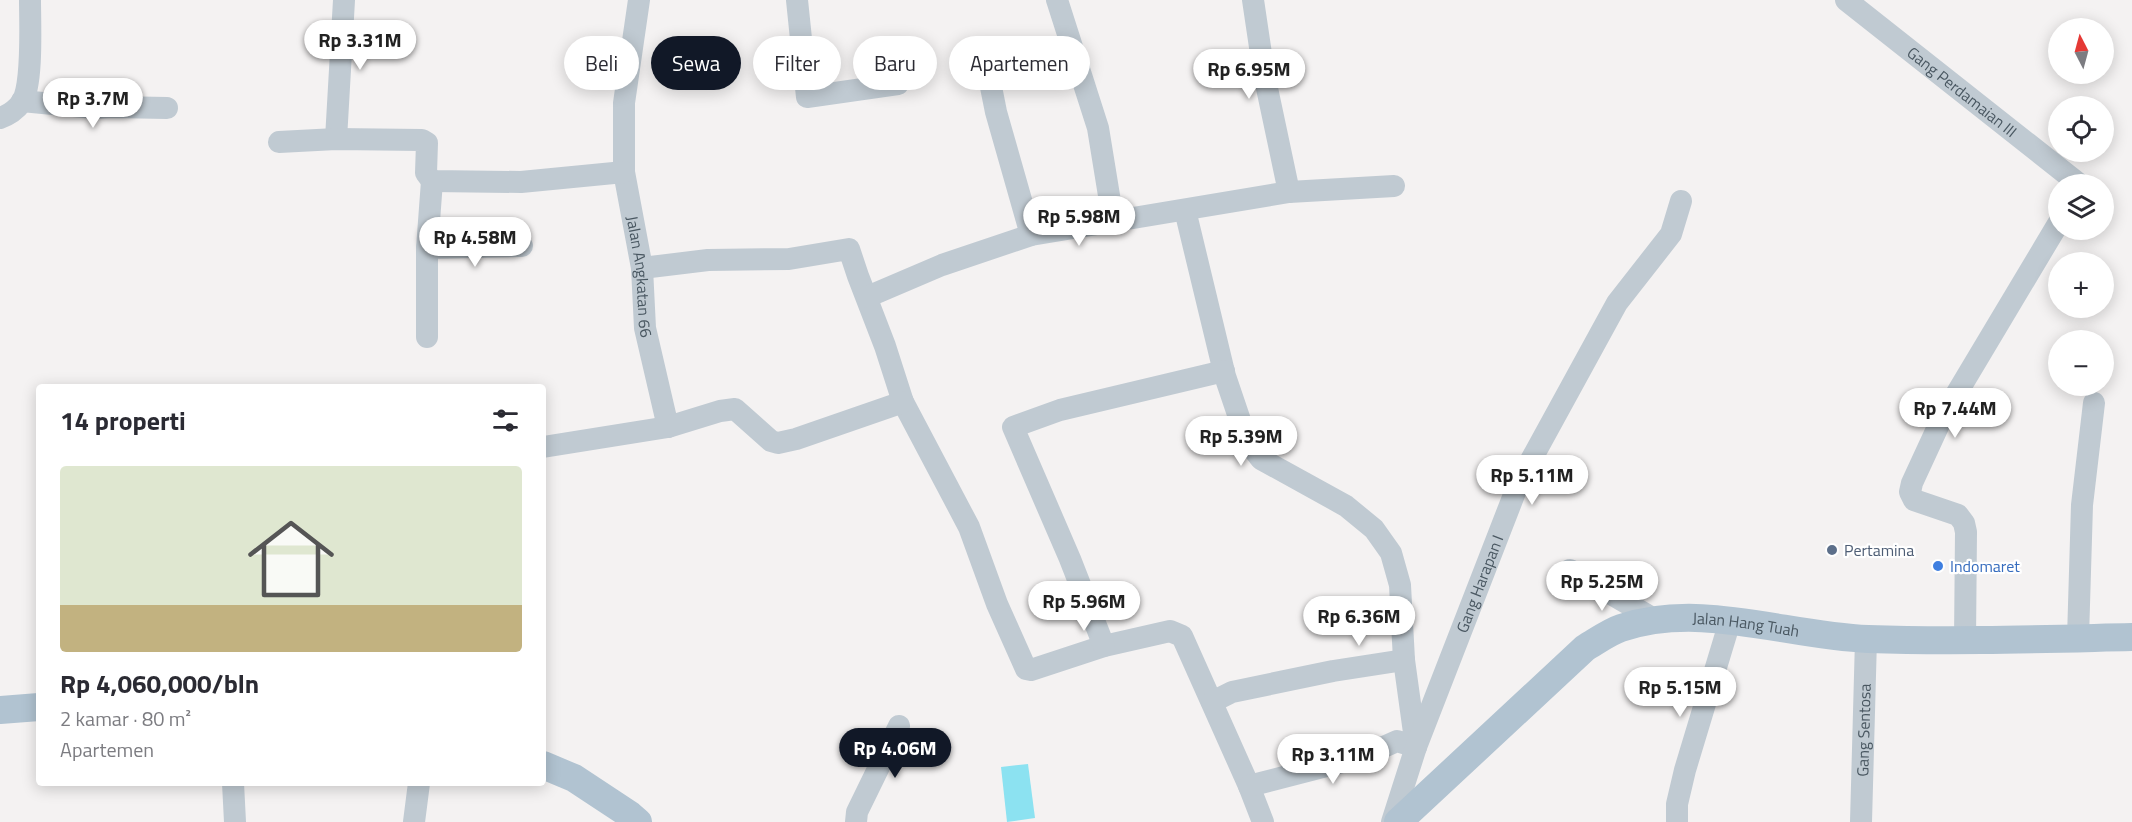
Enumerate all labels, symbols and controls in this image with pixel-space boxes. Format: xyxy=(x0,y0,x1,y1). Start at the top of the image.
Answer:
north arrow xyxy=(2048,18,2114,84)
map controls xyxy=(2048,18,2114,396)
pin: Rp 3.31M xyxy=(298,20,422,71)
text: Rp 3.31M xyxy=(318,24,402,55)
chip: Beli xyxy=(564,36,639,90)
chip: Sewa xyxy=(651,36,741,90)
chip: Filter xyxy=(753,36,841,90)
chip: Baru xyxy=(853,36,937,90)
chip: Apartemen xyxy=(949,36,1090,90)
street label: Gang Perdamaian III xyxy=(1902,41,2022,143)
pin: Rp 6.95M xyxy=(1187,49,1311,100)
text: Rp 6.95M xyxy=(1207,53,1291,84)
pin: Rp 3.7M xyxy=(38,78,148,129)
text: Rp 3.7M xyxy=(57,82,129,113)
button: locate xyxy=(2048,96,2114,162)
button: layers xyxy=(2048,174,2114,240)
pin: Rp 5.98M xyxy=(1017,196,1141,247)
text: Rp 5.98M xyxy=(1037,200,1121,231)
street label: Jalan Angkatan 66 xyxy=(620,214,659,340)
pin: Rp 4.58M xyxy=(413,217,537,268)
text: Rp 4.58M xyxy=(433,221,517,252)
button: + xyxy=(2048,252,2114,318)
button: − xyxy=(2048,330,2114,396)
pin: Rp 7.44M xyxy=(1893,388,2017,439)
text: Rp 7.44M xyxy=(1913,392,1997,423)
text: 14 properti xyxy=(60,401,186,440)
icon: filters xyxy=(489,404,522,437)
pin: Rp 5.39M xyxy=(1179,416,1303,467)
text: Rp 5.39M xyxy=(1199,420,1283,451)
pin: Rp 5.11M xyxy=(1470,455,1594,506)
text: Rp 5.11M xyxy=(1490,459,1574,490)
icon: home xyxy=(237,505,345,613)
street label: Gang Harapan I xyxy=(1450,531,1509,636)
place label: Pertamina xyxy=(1844,538,1914,562)
marker: Pertamina xyxy=(1825,543,1839,557)
place label: Indomaret xyxy=(1950,554,2020,578)
marker: Indomaret xyxy=(1931,559,1945,573)
pin: Rp 5.25M xyxy=(1540,561,1664,612)
text: Rp 5.25M xyxy=(1560,565,1644,596)
pin: Rp 5.96M xyxy=(1022,581,1146,632)
text: Rp 5.96M xyxy=(1042,585,1126,616)
pin: Rp 6.36M xyxy=(1297,596,1421,647)
text: Rp 6.36M xyxy=(1317,600,1401,631)
street label: Jalan Hang Tuah xyxy=(1692,606,1801,643)
text: Rp 4,060,000/bln xyxy=(60,664,259,703)
pin: Rp 5.15M xyxy=(1618,667,1742,718)
text: Rp 5.15M xyxy=(1638,671,1722,702)
street label: Gang Sentosa xyxy=(1850,683,1877,777)
text: 2 kamar · 80 m² xyxy=(60,703,191,734)
pin: Rp 4.06M xyxy=(833,728,957,779)
text: Rp 4.06M xyxy=(853,732,937,763)
text: Apartemen xyxy=(60,734,154,765)
pin: Rp 3.11M xyxy=(1271,734,1395,785)
text: Rp 3.11M xyxy=(1291,738,1375,769)

